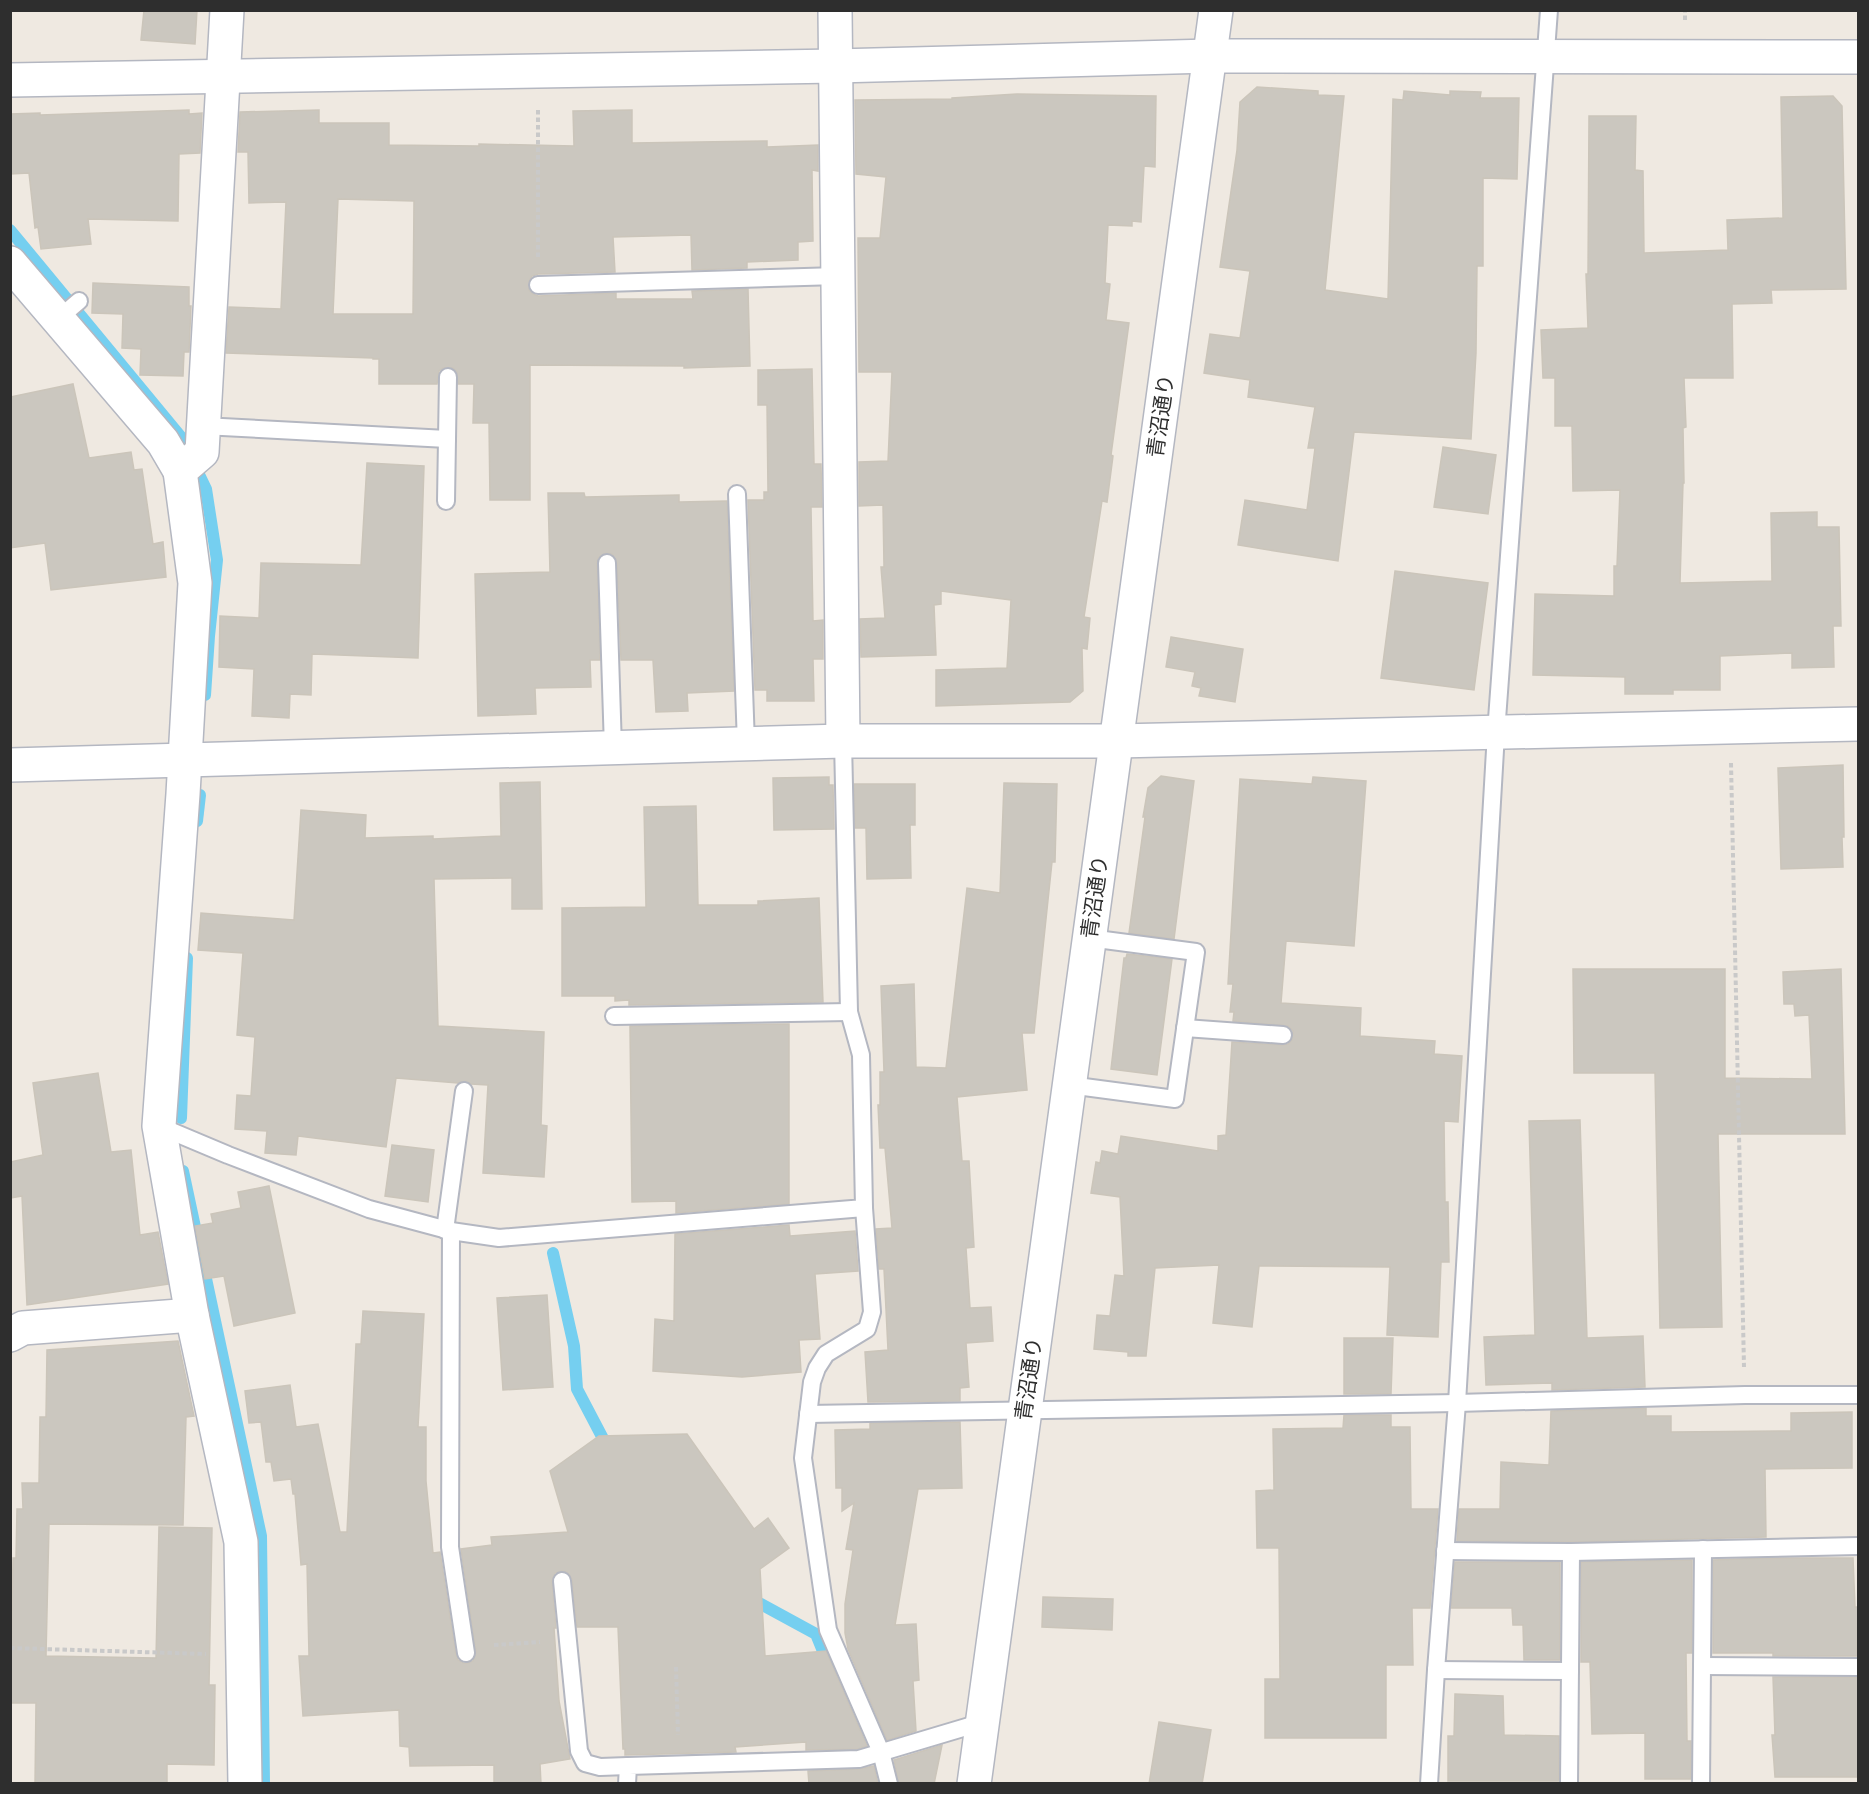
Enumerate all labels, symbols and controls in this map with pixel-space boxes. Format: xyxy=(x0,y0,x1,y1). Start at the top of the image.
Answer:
street label: 青沼通り xyxy=(1142,373,1180,459)
street label: 青沼通り xyxy=(1076,854,1114,940)
street label: 青沼通り xyxy=(1010,1336,1048,1422)

